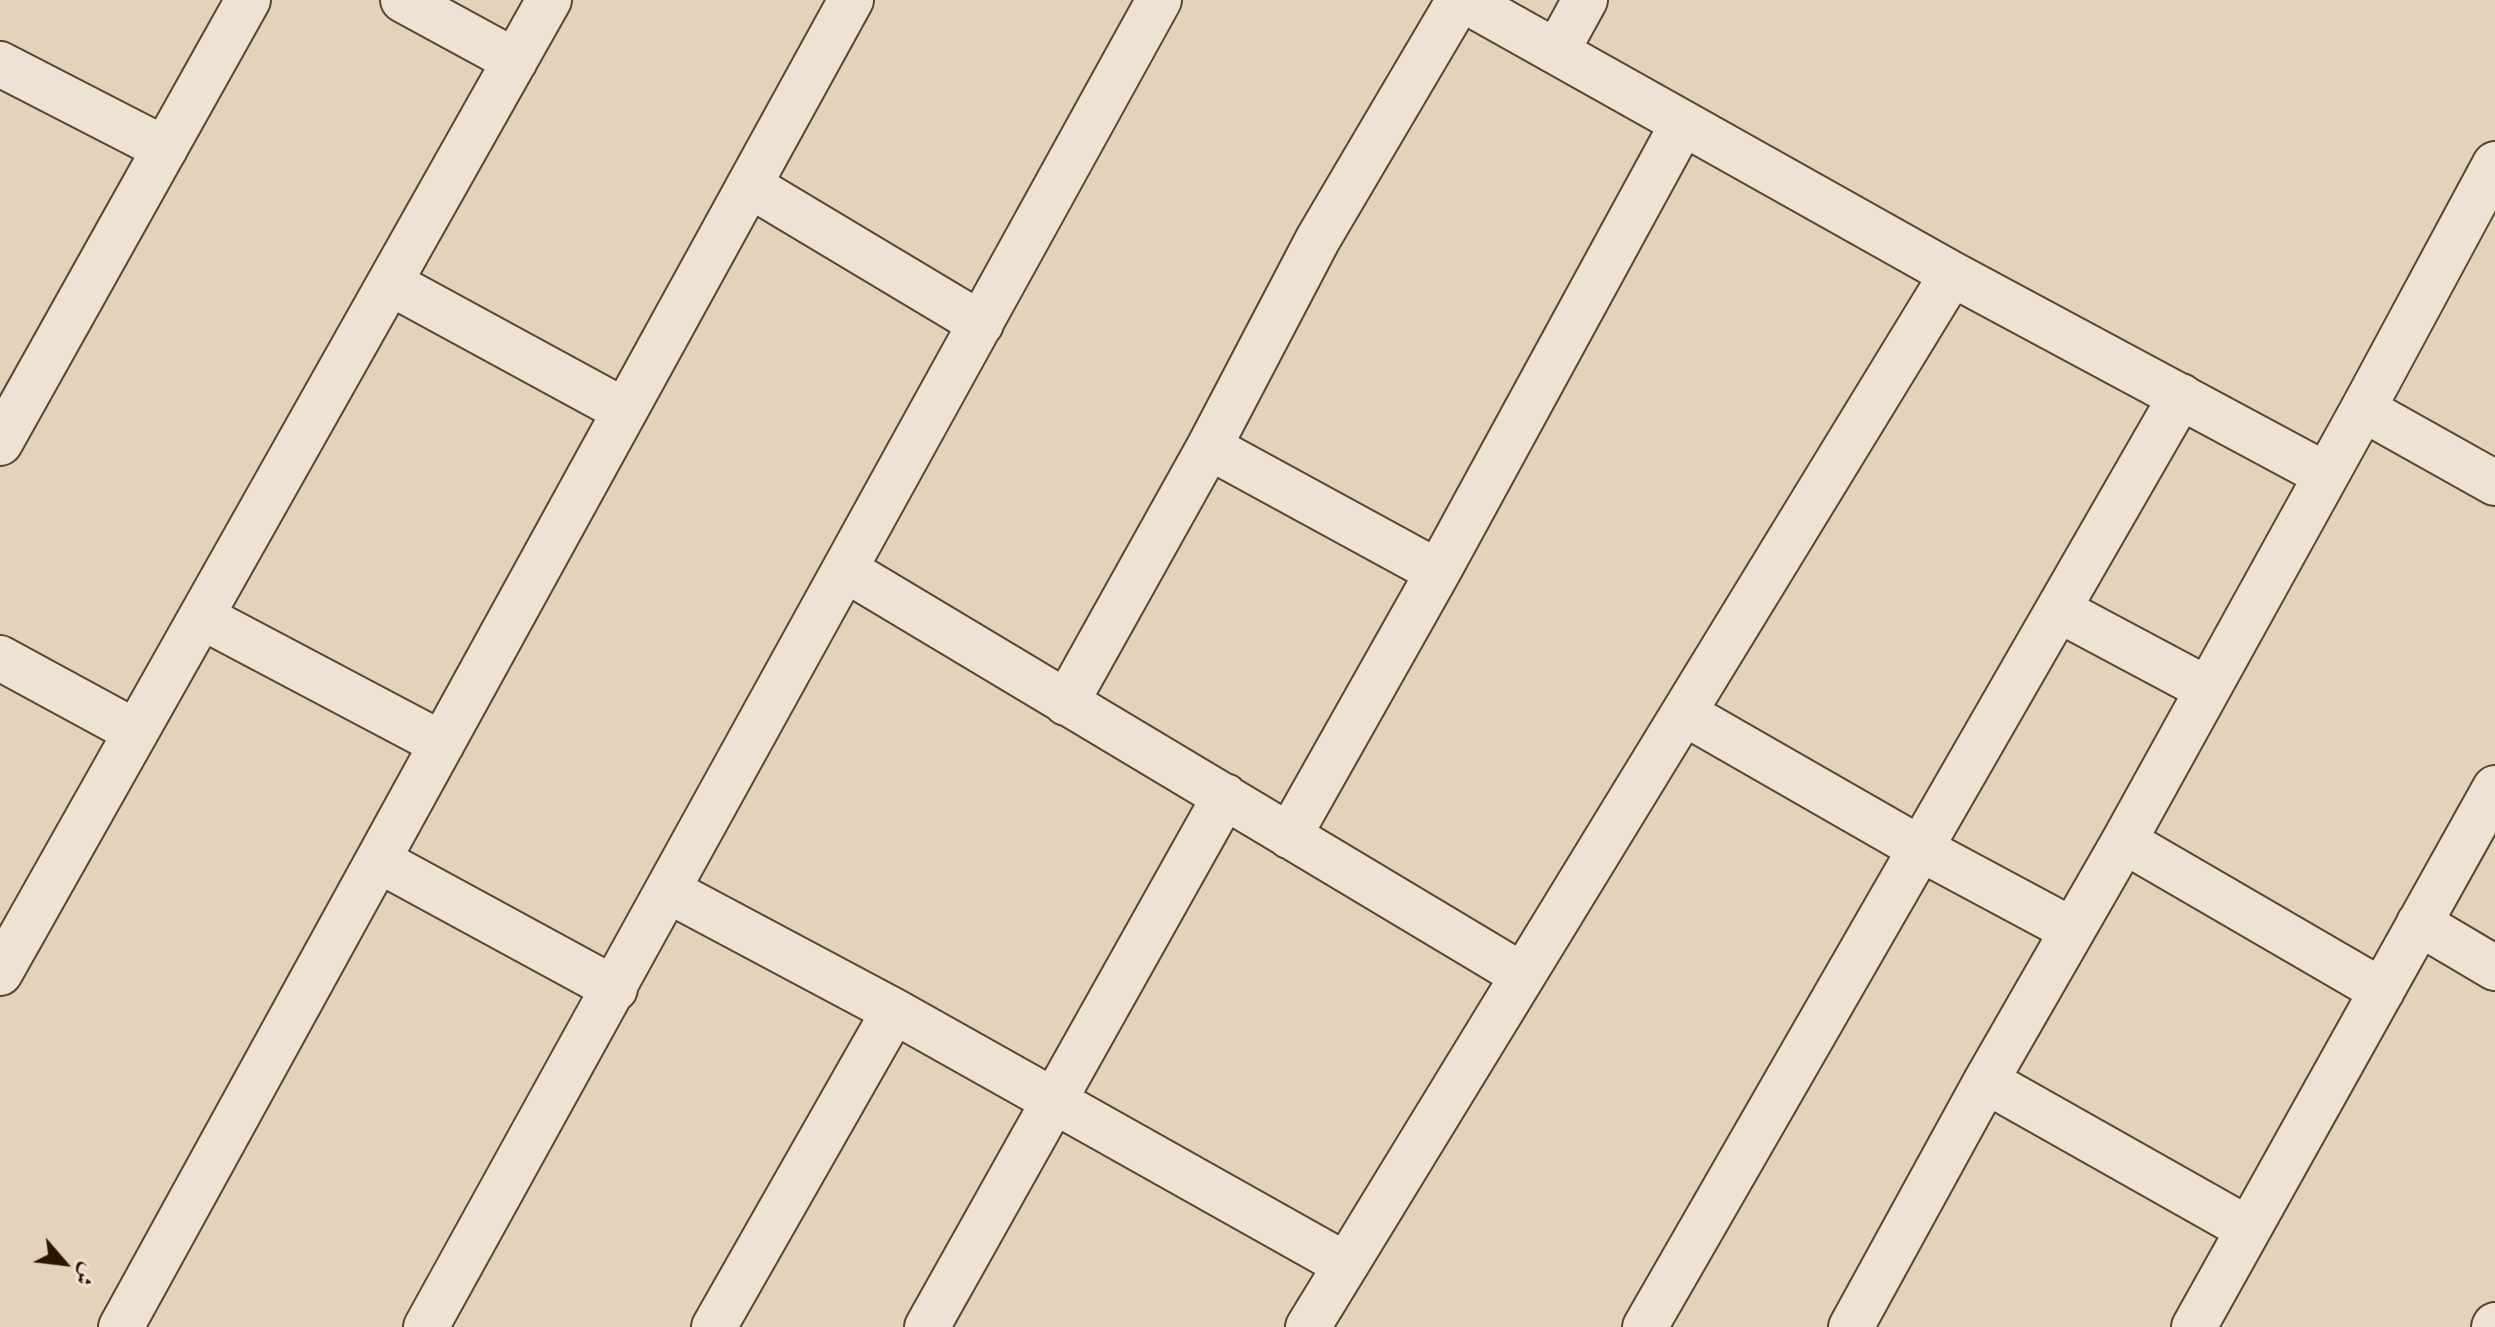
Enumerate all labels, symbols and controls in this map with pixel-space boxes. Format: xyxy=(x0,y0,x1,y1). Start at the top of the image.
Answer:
north arrow xyxy=(24,1223,104,1303)
text: ش xyxy=(68,1258,104,1291)

